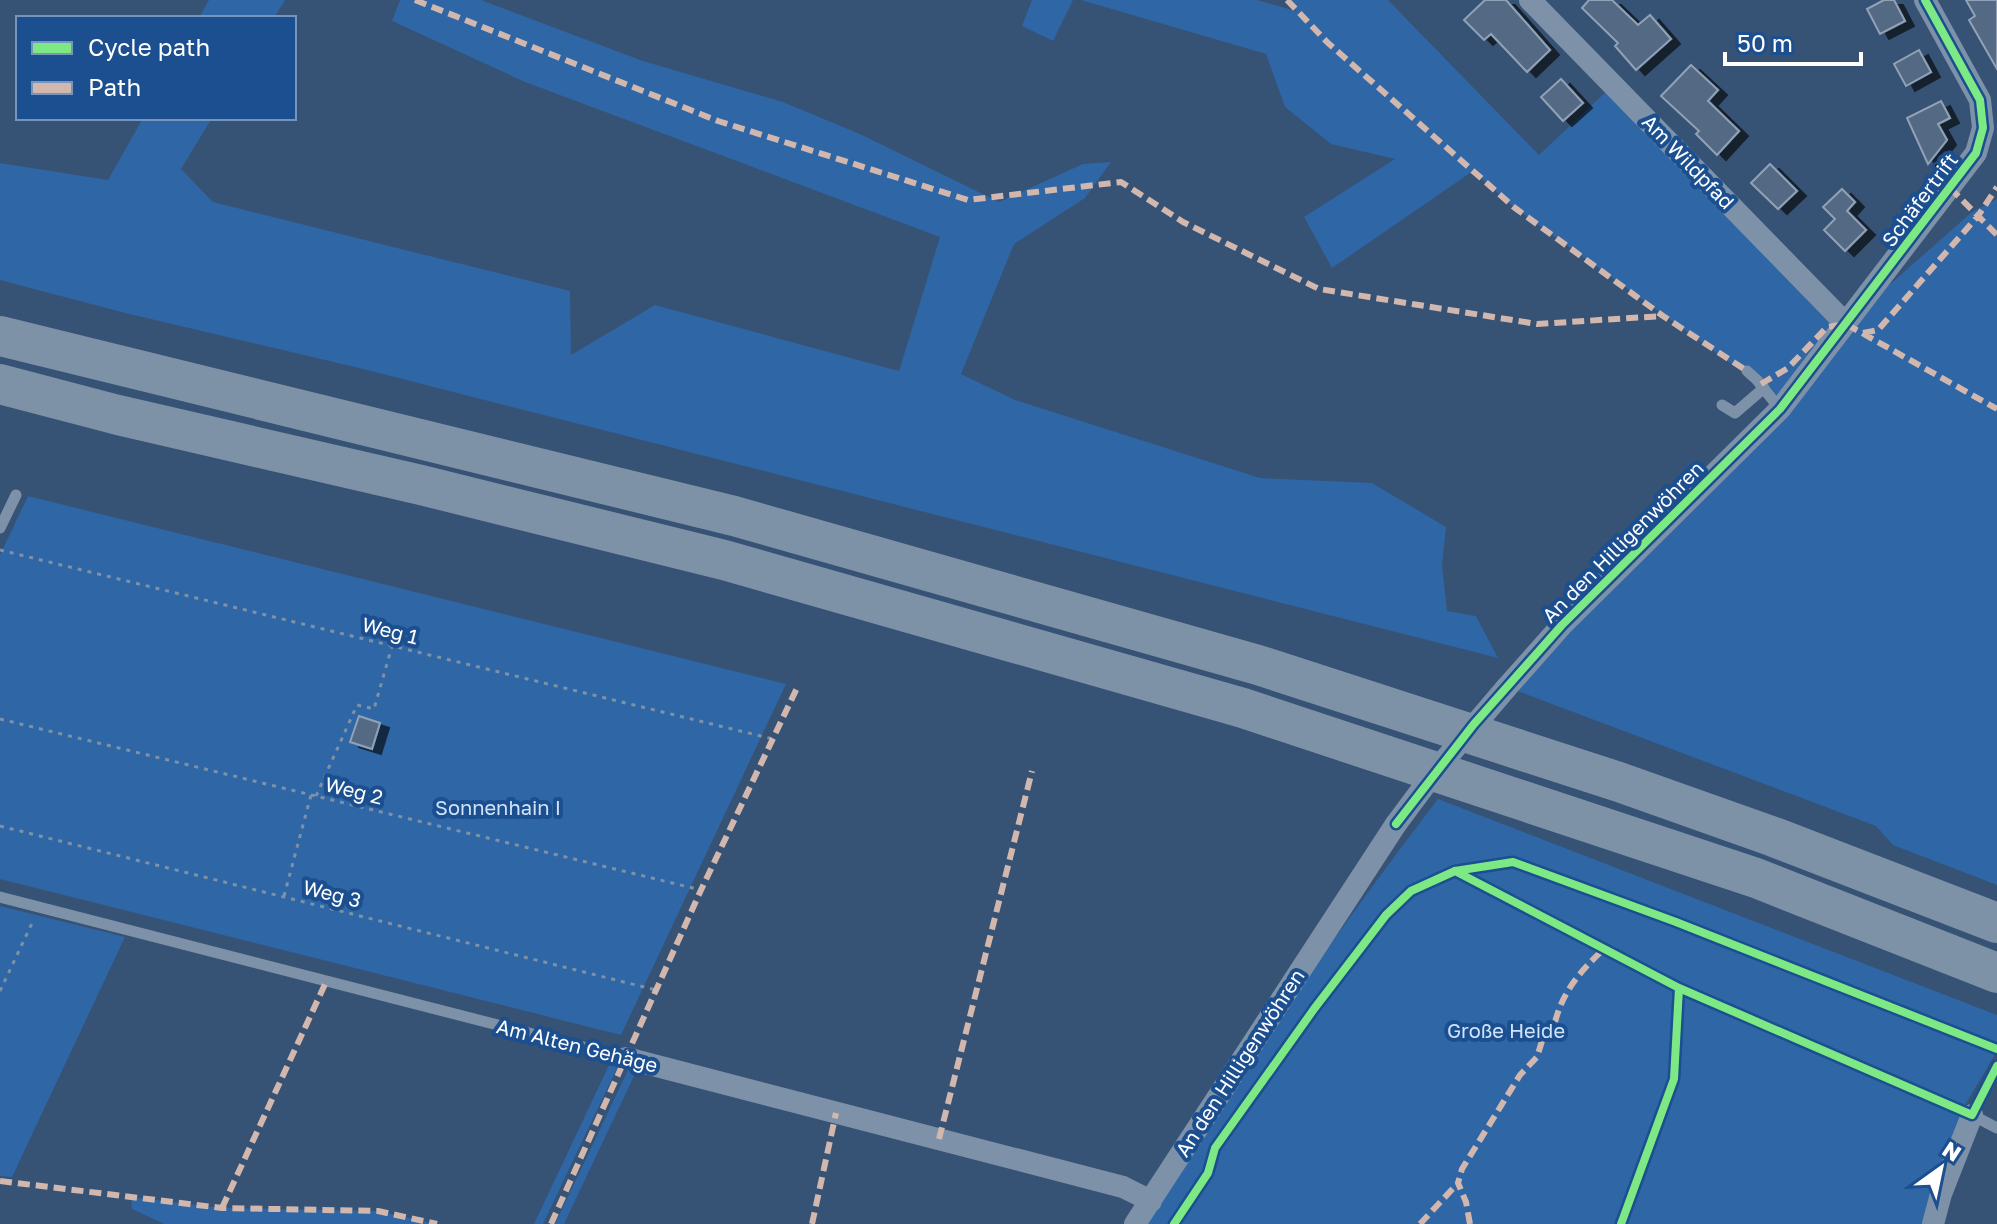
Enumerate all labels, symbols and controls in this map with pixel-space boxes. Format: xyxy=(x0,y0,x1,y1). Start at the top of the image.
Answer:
legend xyxy=(16,16,296,120)
scale bar xyxy=(1725,16,1861,66)
text: 50 m xyxy=(1737,28,1793,57)
text: Cycle path xyxy=(88,32,210,61)
text: Path xyxy=(88,72,141,101)
street label: Am Wildpfad xyxy=(1638,109,1740,213)
street label: Schäfertrift xyxy=(1876,148,1962,251)
street label: An den Hilligenwöhren xyxy=(1537,456,1708,627)
street label: Weg 1 xyxy=(360,611,421,649)
street label: Weg 2 xyxy=(323,771,386,809)
park label: Sonnenhain I xyxy=(435,795,561,819)
street label: Weg 3 xyxy=(301,874,364,912)
street label: An den Hilligenwöhren xyxy=(1170,964,1309,1161)
street label: Am Alten Gehäge xyxy=(494,1013,660,1077)
park label: Große Heide xyxy=(1447,1018,1565,1042)
north arrow xyxy=(1901,1128,1981,1208)
text: N xyxy=(1938,1135,1967,1167)

